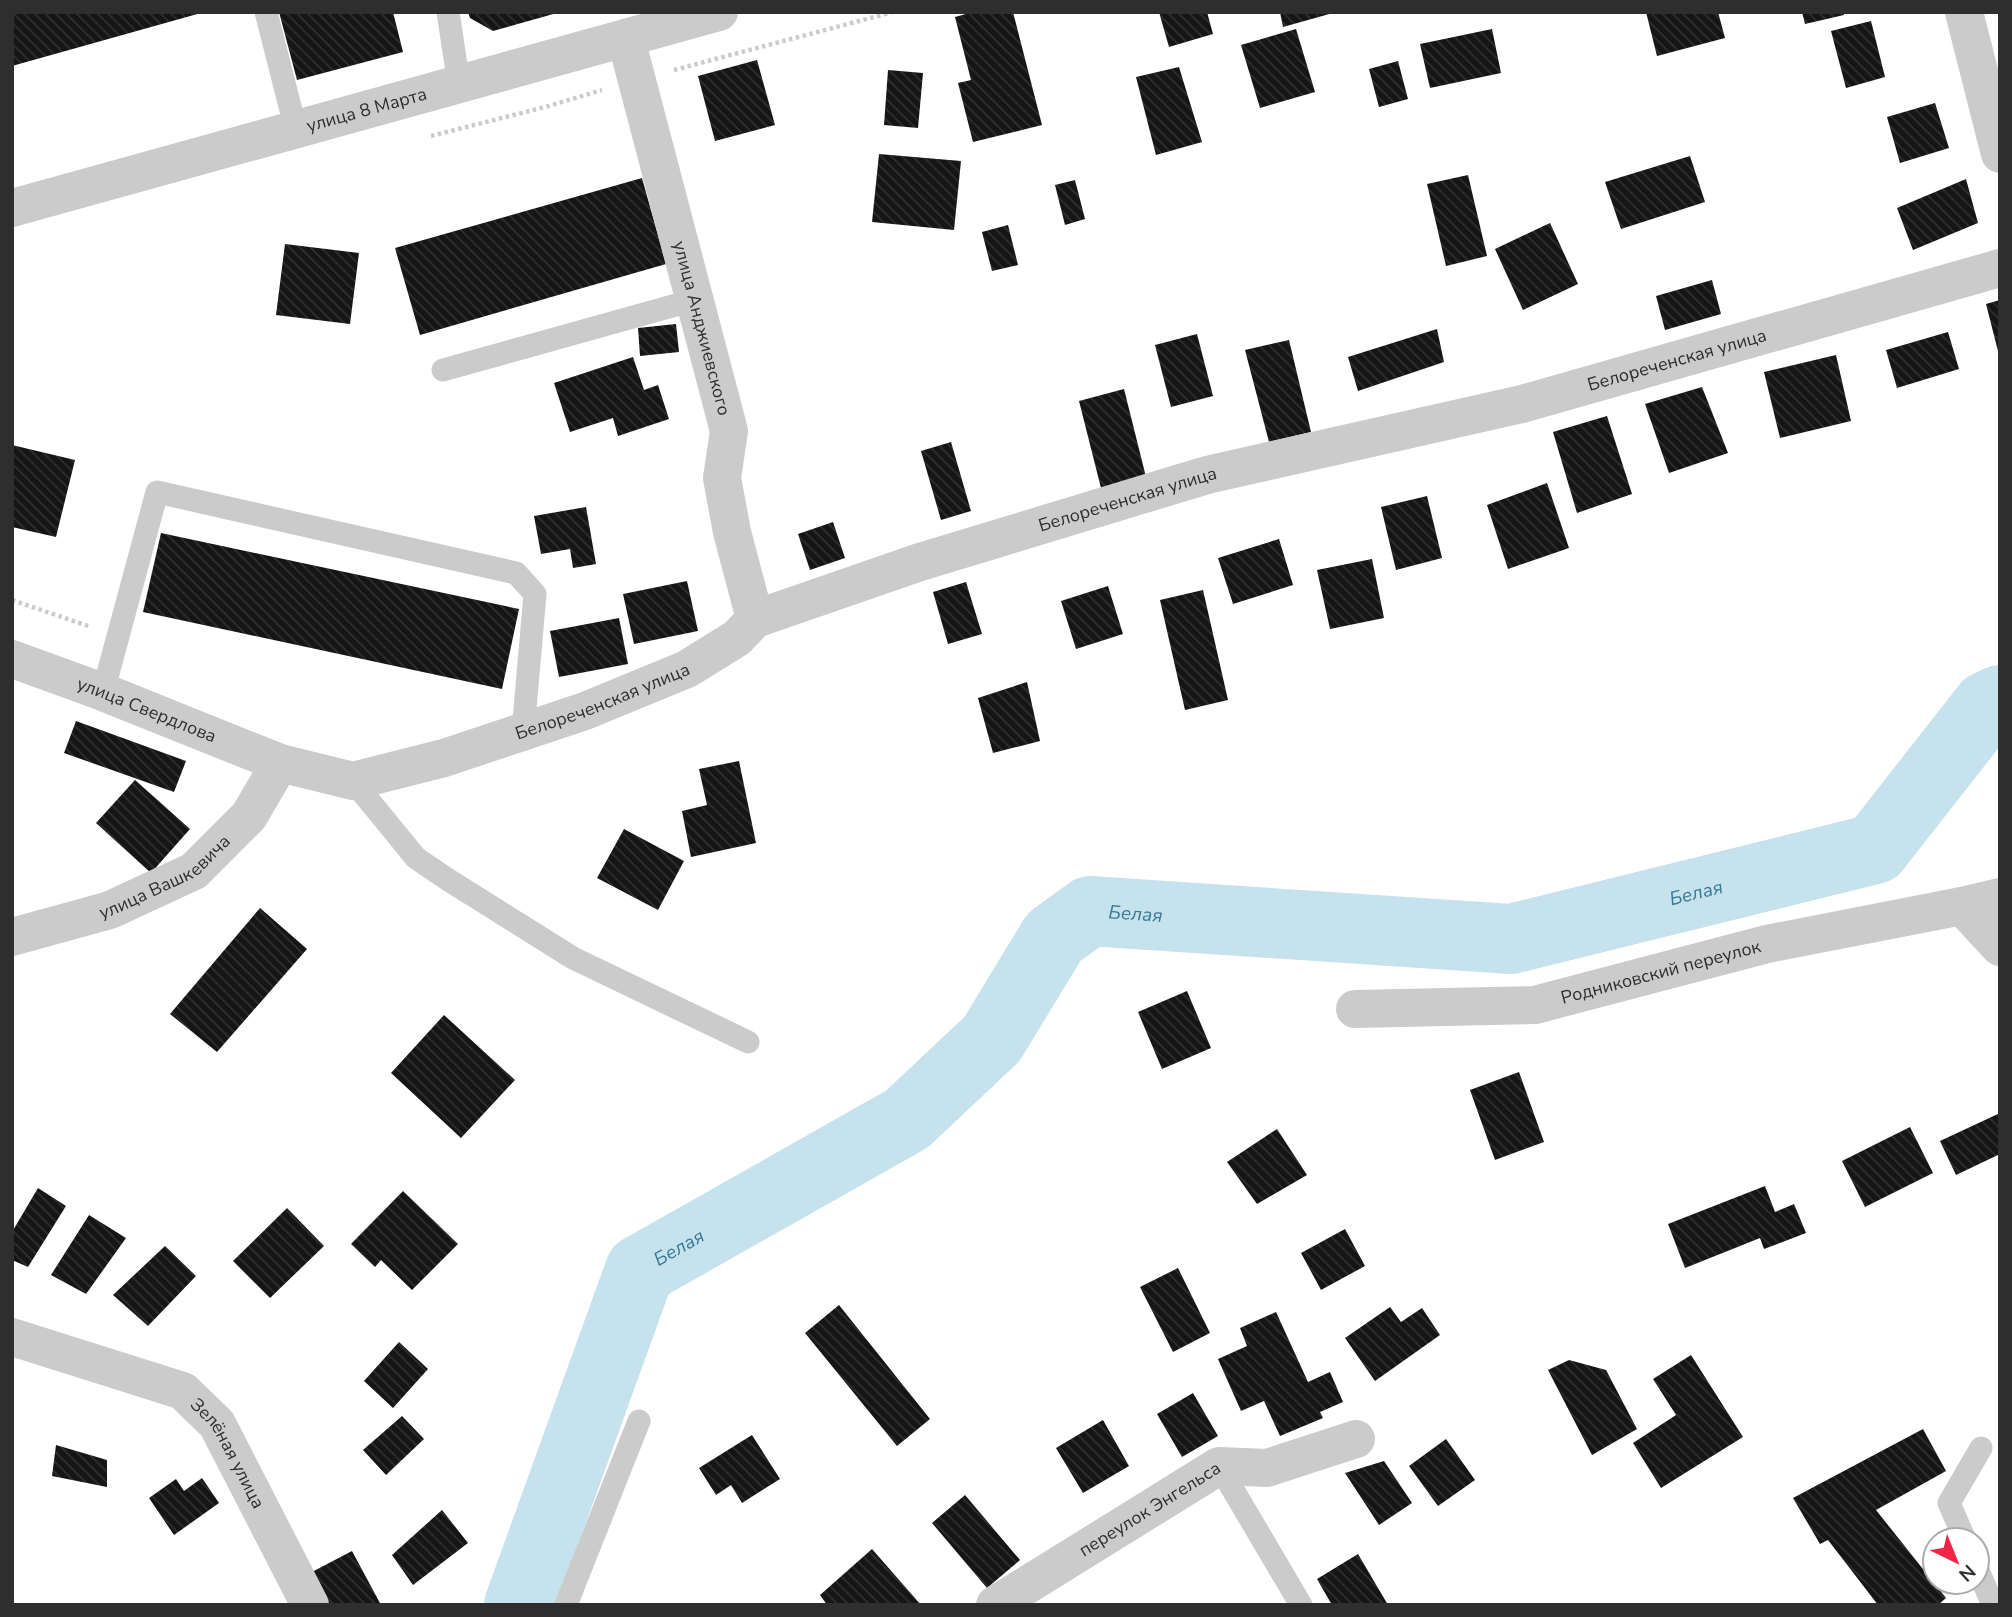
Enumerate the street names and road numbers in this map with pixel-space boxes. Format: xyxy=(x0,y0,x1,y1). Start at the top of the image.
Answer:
street label: улица 8 Марта xyxy=(304,82,429,138)
street label: улица Анджиевского xyxy=(668,238,736,418)
street label: Белореченская улица xyxy=(1585,323,1769,397)
street label: Белореченская улица xyxy=(1036,461,1219,537)
street label: Белореченская улица xyxy=(512,657,694,745)
street label: улица Свердлова xyxy=(74,672,220,748)
street label: улица Вашкевича xyxy=(96,829,236,924)
street label: Родниковский переулок xyxy=(1558,934,1764,1010)
street label: Зелёная улица xyxy=(185,1393,270,1513)
street label: переулок Энгельса xyxy=(1074,1456,1225,1562)

